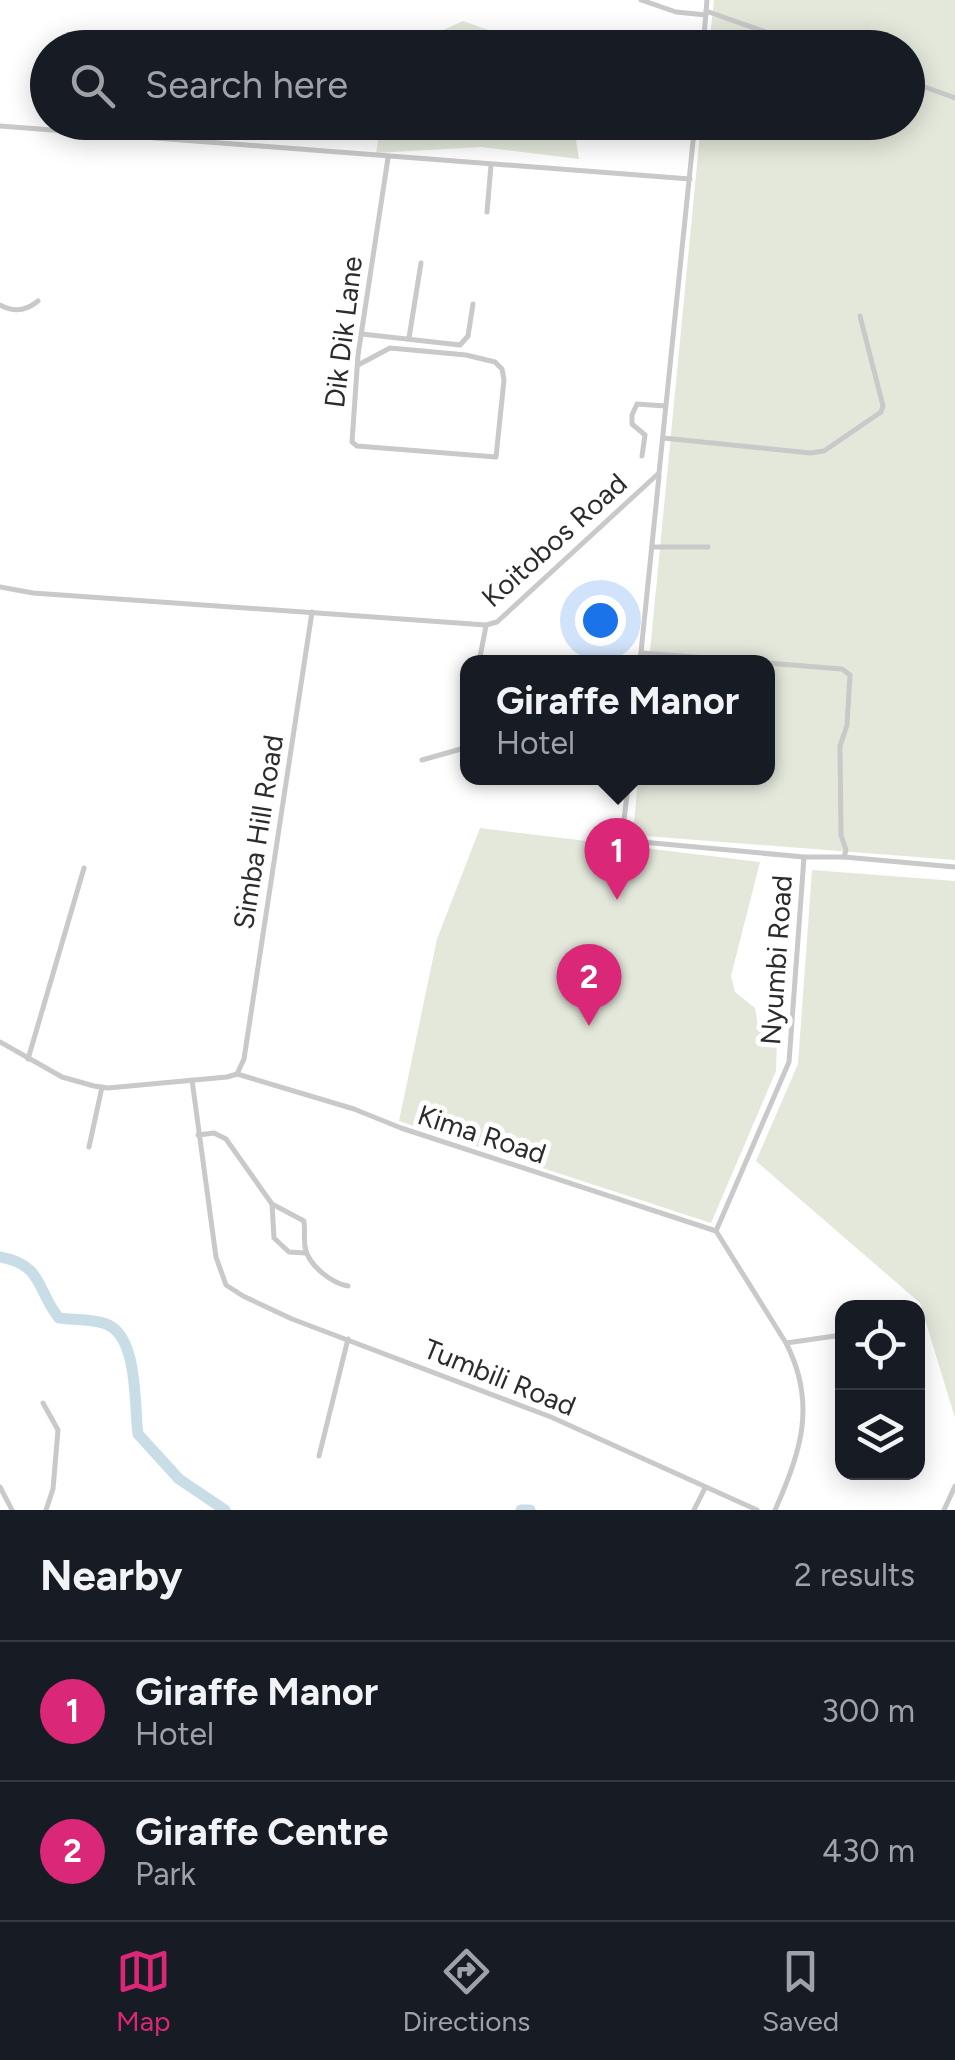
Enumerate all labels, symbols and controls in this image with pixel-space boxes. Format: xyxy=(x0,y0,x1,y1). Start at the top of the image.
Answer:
search box xyxy=(30,30,925,140)
icon: search xyxy=(65,58,120,113)
text: Search here xyxy=(145,62,348,108)
street label: Dik Dik Lane xyxy=(317,254,369,410)
street label: Koitobos Road xyxy=(474,466,634,614)
your location xyxy=(575,595,626,646)
popup xyxy=(460,655,775,785)
text: Giraffe Manor xyxy=(496,678,739,724)
text: Hotel xyxy=(496,724,575,762)
street label: Simba Hill Road xyxy=(226,732,290,932)
pin: 1 xyxy=(584,818,650,900)
street label: Nyumbi Road xyxy=(753,874,799,1046)
pin: 2 xyxy=(556,944,622,1026)
street label: Kima Road xyxy=(413,1097,551,1171)
map controls xyxy=(835,1300,925,1480)
button: locate xyxy=(835,1300,925,1390)
street label: Tumbili Road xyxy=(419,1331,581,1423)
button: layers xyxy=(835,1390,925,1480)
text: Nearby xyxy=(40,1550,182,1601)
text: 2 results xyxy=(794,1556,915,1594)
text: Giraffe Manor xyxy=(135,1669,378,1715)
text: 1 xyxy=(66,1692,79,1730)
text: 300 m xyxy=(821,1692,915,1730)
text: Hotel xyxy=(135,1715,214,1753)
text: Giraffe Centre xyxy=(135,1809,388,1855)
text: 2 xyxy=(63,1832,82,1870)
text: 430 m xyxy=(822,1832,915,1870)
text: Park xyxy=(135,1855,196,1893)
tab: Map xyxy=(116,1944,171,2038)
tab: Directions xyxy=(403,1944,530,2038)
tab: Saved xyxy=(762,1944,839,2038)

